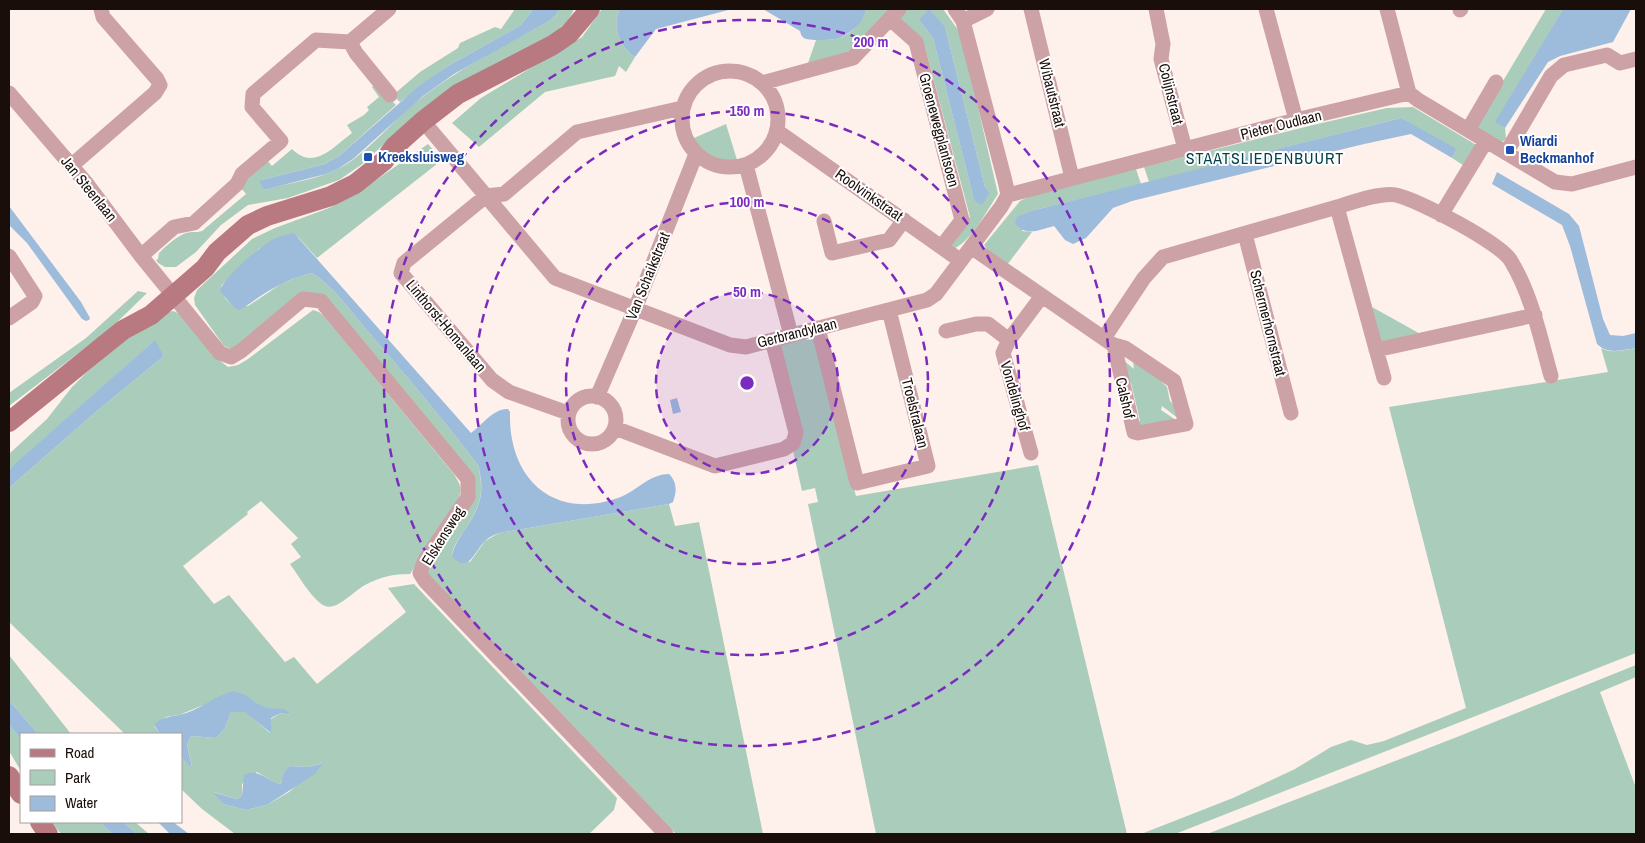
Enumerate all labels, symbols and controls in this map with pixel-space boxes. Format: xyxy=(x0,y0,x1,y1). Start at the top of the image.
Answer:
text: 200 m xyxy=(854,31,888,52)
street label: Wibautstraat xyxy=(1034,56,1071,130)
street label: Colijnstraat xyxy=(1154,61,1189,127)
street label: Groenewegplantsoen xyxy=(914,71,965,189)
text: 150 m xyxy=(730,100,764,121)
street label: Pieter Oudlaan xyxy=(1238,104,1324,145)
place label: Wiardi Beckmanhof xyxy=(1520,130,1595,168)
marker: Wiardi Beckmanhof xyxy=(1504,144,1516,156)
place label: Kreeksluisweg xyxy=(378,146,465,167)
district label: STAATSLIEDENBUURT xyxy=(1186,147,1344,169)
marker: Kreeksluisweg xyxy=(362,151,374,163)
street label: Jan Steenlaan xyxy=(56,152,122,226)
street label: Roolvinkstraat xyxy=(831,163,908,226)
text: 100 m xyxy=(730,191,764,212)
street label: Van Schaikstraat xyxy=(620,228,675,323)
street label: Schermerhornstraat xyxy=(1245,268,1292,379)
street label: Linthorst-Homanlaan xyxy=(401,275,491,376)
text: 50 m xyxy=(733,281,761,302)
street label: Gerbrandylaan xyxy=(755,312,839,353)
street label: Vondelinghof xyxy=(995,358,1036,434)
centre of rings xyxy=(738,374,756,392)
street label: Calshof xyxy=(1111,375,1141,421)
street label: Troelstralaan xyxy=(897,376,934,450)
street label: Elskensweg xyxy=(416,502,469,569)
legend xyxy=(20,733,182,823)
text: Road xyxy=(65,742,94,763)
text: Park xyxy=(65,767,91,788)
text: Water xyxy=(65,792,97,813)

